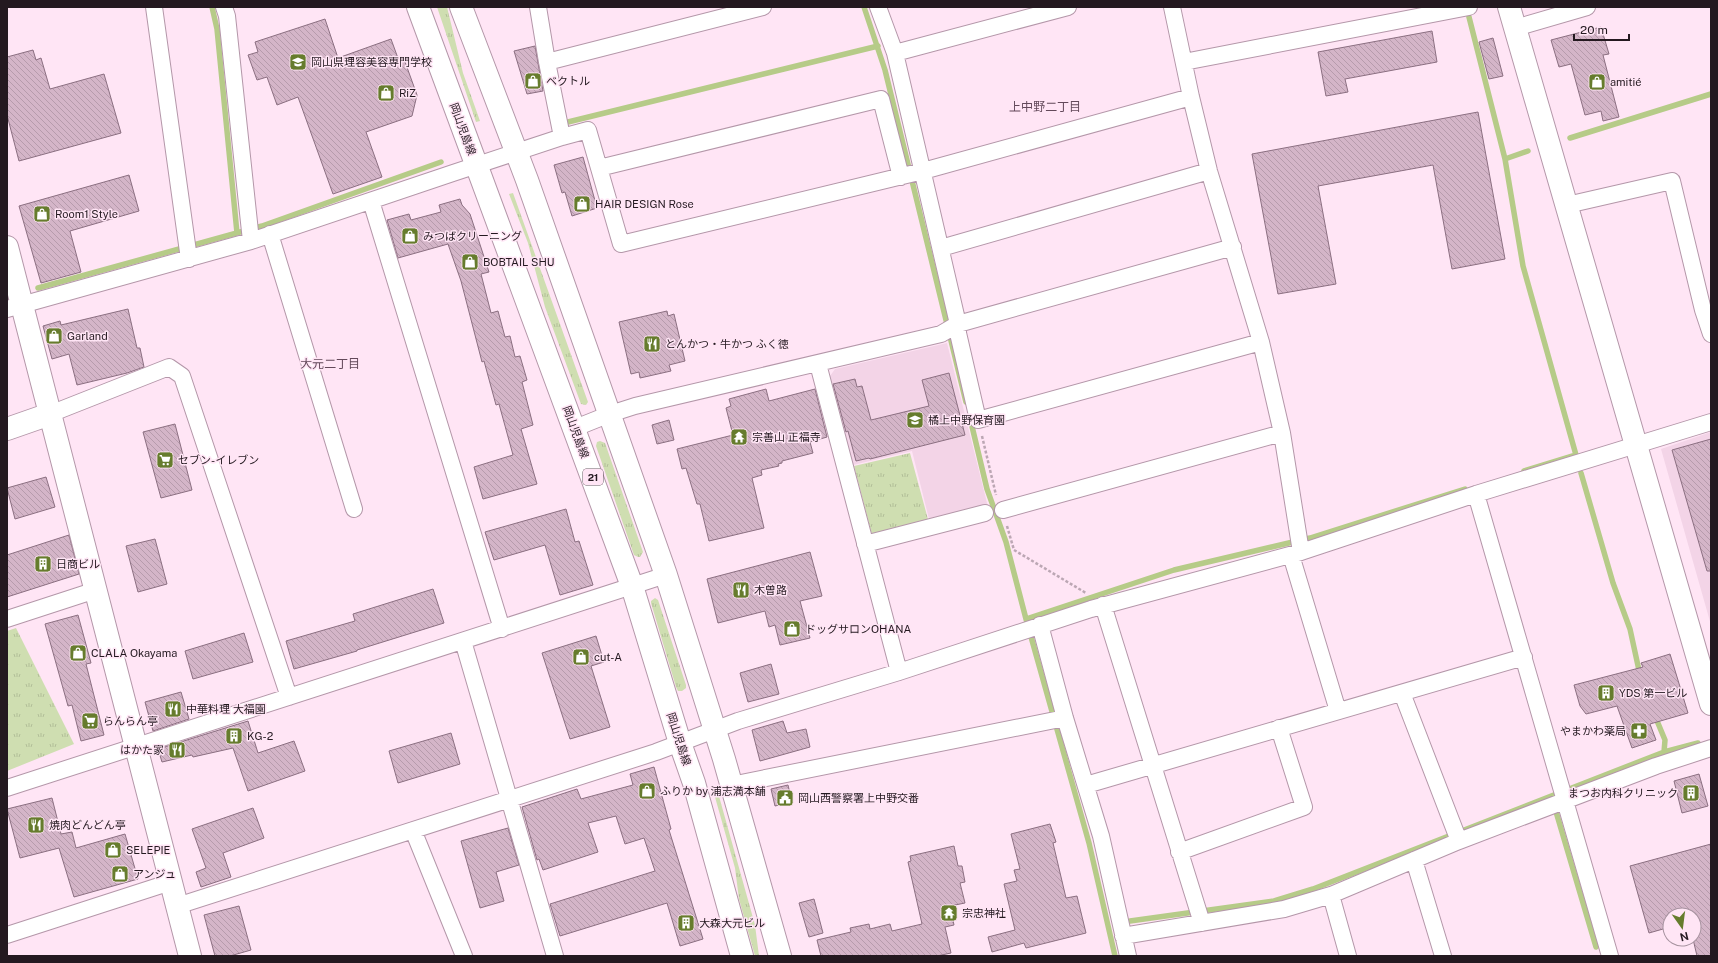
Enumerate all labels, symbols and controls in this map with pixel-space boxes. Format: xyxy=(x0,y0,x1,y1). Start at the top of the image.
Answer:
scale bar xyxy=(1574,16,1629,42)
text: 20 m xyxy=(1580,23,1608,37)
school or university icon: 岡山県理容美容専門学校 xyxy=(288,52,308,72)
place label: 岡山県理容美容専門学校 xyxy=(311,56,432,68)
shop icon: ベクトル xyxy=(523,71,543,91)
shop icon: amitié xyxy=(1587,72,1607,92)
place label: ベクトル xyxy=(546,75,590,87)
place label: amitié xyxy=(1610,76,1642,88)
shop icon: RiZ xyxy=(376,83,396,103)
place label: RiZ xyxy=(399,87,416,99)
district label: 上中野二丁目 xyxy=(1009,100,1081,114)
street label: 岡山児島線 xyxy=(448,101,478,157)
shop icon: HAIR DESIGN Rose xyxy=(572,194,592,214)
place label: HAIR DESIGN Rose xyxy=(595,198,694,210)
shop icon: Room1 Style xyxy=(32,204,52,224)
place label: Room1 Style xyxy=(55,208,118,220)
shop icon: みつばクリーニング xyxy=(400,226,420,246)
place label: みつばクリーニング xyxy=(423,230,522,242)
shop icon: BOBTAIL SHU xyxy=(460,252,480,272)
place label: BOBTAIL SHU xyxy=(483,256,554,268)
shop icon: Garland xyxy=(44,326,64,346)
place label: Garland xyxy=(67,330,108,342)
restaurant icon: とんかつ・牛かつ ふく徳 xyxy=(642,334,662,354)
place label: とんかつ・牛かつ ふく徳 xyxy=(665,338,789,350)
district label: 大元二丁目 xyxy=(300,357,360,371)
street label: 岡山児島線 xyxy=(561,404,591,460)
school or university icon: 橘上中野保育園 xyxy=(905,410,925,430)
place label: 橘上中野保育園 xyxy=(928,414,1005,426)
temple icon: 宗善山 正福寺 xyxy=(729,427,749,447)
place label: 宗善山 正福寺 xyxy=(752,431,821,443)
supermarket icon: セブン-イレブン xyxy=(155,450,175,470)
place label: セブン-イレブン xyxy=(178,454,259,466)
road number: 21 xyxy=(583,469,603,485)
building icon: 日商ビル xyxy=(33,554,53,574)
place label: 日商ビル xyxy=(56,558,100,570)
restaurant icon: 木曽路 xyxy=(731,580,751,600)
place label: 木曽路 xyxy=(754,584,787,596)
shop icon: ドッグサロンOHANA xyxy=(782,619,802,639)
place label: ドッグサロンOHANA xyxy=(805,623,912,635)
shop icon: CLALA Okayama xyxy=(68,643,88,663)
place label: CLALA Okayama xyxy=(91,647,177,659)
shop icon: cut-A xyxy=(571,647,591,667)
place label: cut-A xyxy=(594,651,622,663)
building icon: YDS 第一ビル xyxy=(1596,683,1616,703)
place label: YDS 第一ビル xyxy=(1619,687,1687,699)
restaurant icon: 中華料理 大福園 xyxy=(163,699,183,719)
place label: 中華料理 大福園 xyxy=(186,703,266,715)
supermarket icon: らんらん亭 xyxy=(80,711,100,731)
street label: 岡山児島線 xyxy=(665,711,693,767)
place label: らんらん亭 xyxy=(103,715,158,727)
pharmacy icon: やまかわ薬局 xyxy=(1629,721,1649,741)
place label: やまかわ薬局 xyxy=(1560,725,1626,737)
building icon: KG-2 xyxy=(224,726,244,746)
place label: KG-2 xyxy=(247,730,274,742)
restaurant icon: はかた家 xyxy=(167,740,187,760)
place label: はかた家 xyxy=(120,744,164,756)
shop icon: ふりか by 浦志満本舗 xyxy=(637,781,657,801)
building icon: まつお内科クリニック xyxy=(1681,783,1701,803)
place label: ふりか by 浦志満本舗 xyxy=(660,785,766,797)
place label: まつお内科クリニック xyxy=(1568,787,1678,799)
public building icon: 岡山西警察署上中野交番 xyxy=(775,788,795,808)
place label: 岡山西警察署上中野交番 xyxy=(798,792,919,804)
restaurant icon: 焼肉どんどん亭 xyxy=(26,815,46,835)
place label: 焼肉どんどん亭 xyxy=(49,819,126,831)
shop icon: SELEPIE xyxy=(103,840,123,860)
place label: SELEPIE xyxy=(126,844,171,856)
shop icon: アンジュ xyxy=(110,864,130,884)
place label: アンジュ xyxy=(133,868,176,880)
temple icon: 宗忠神社 xyxy=(939,903,959,923)
place label: 宗忠神社 xyxy=(962,907,1006,919)
north arrow xyxy=(1662,907,1702,947)
building icon: 大森大元ビル xyxy=(676,913,696,933)
place label: 大森大元ビル xyxy=(699,917,765,929)
text: N xyxy=(1679,930,1690,944)

